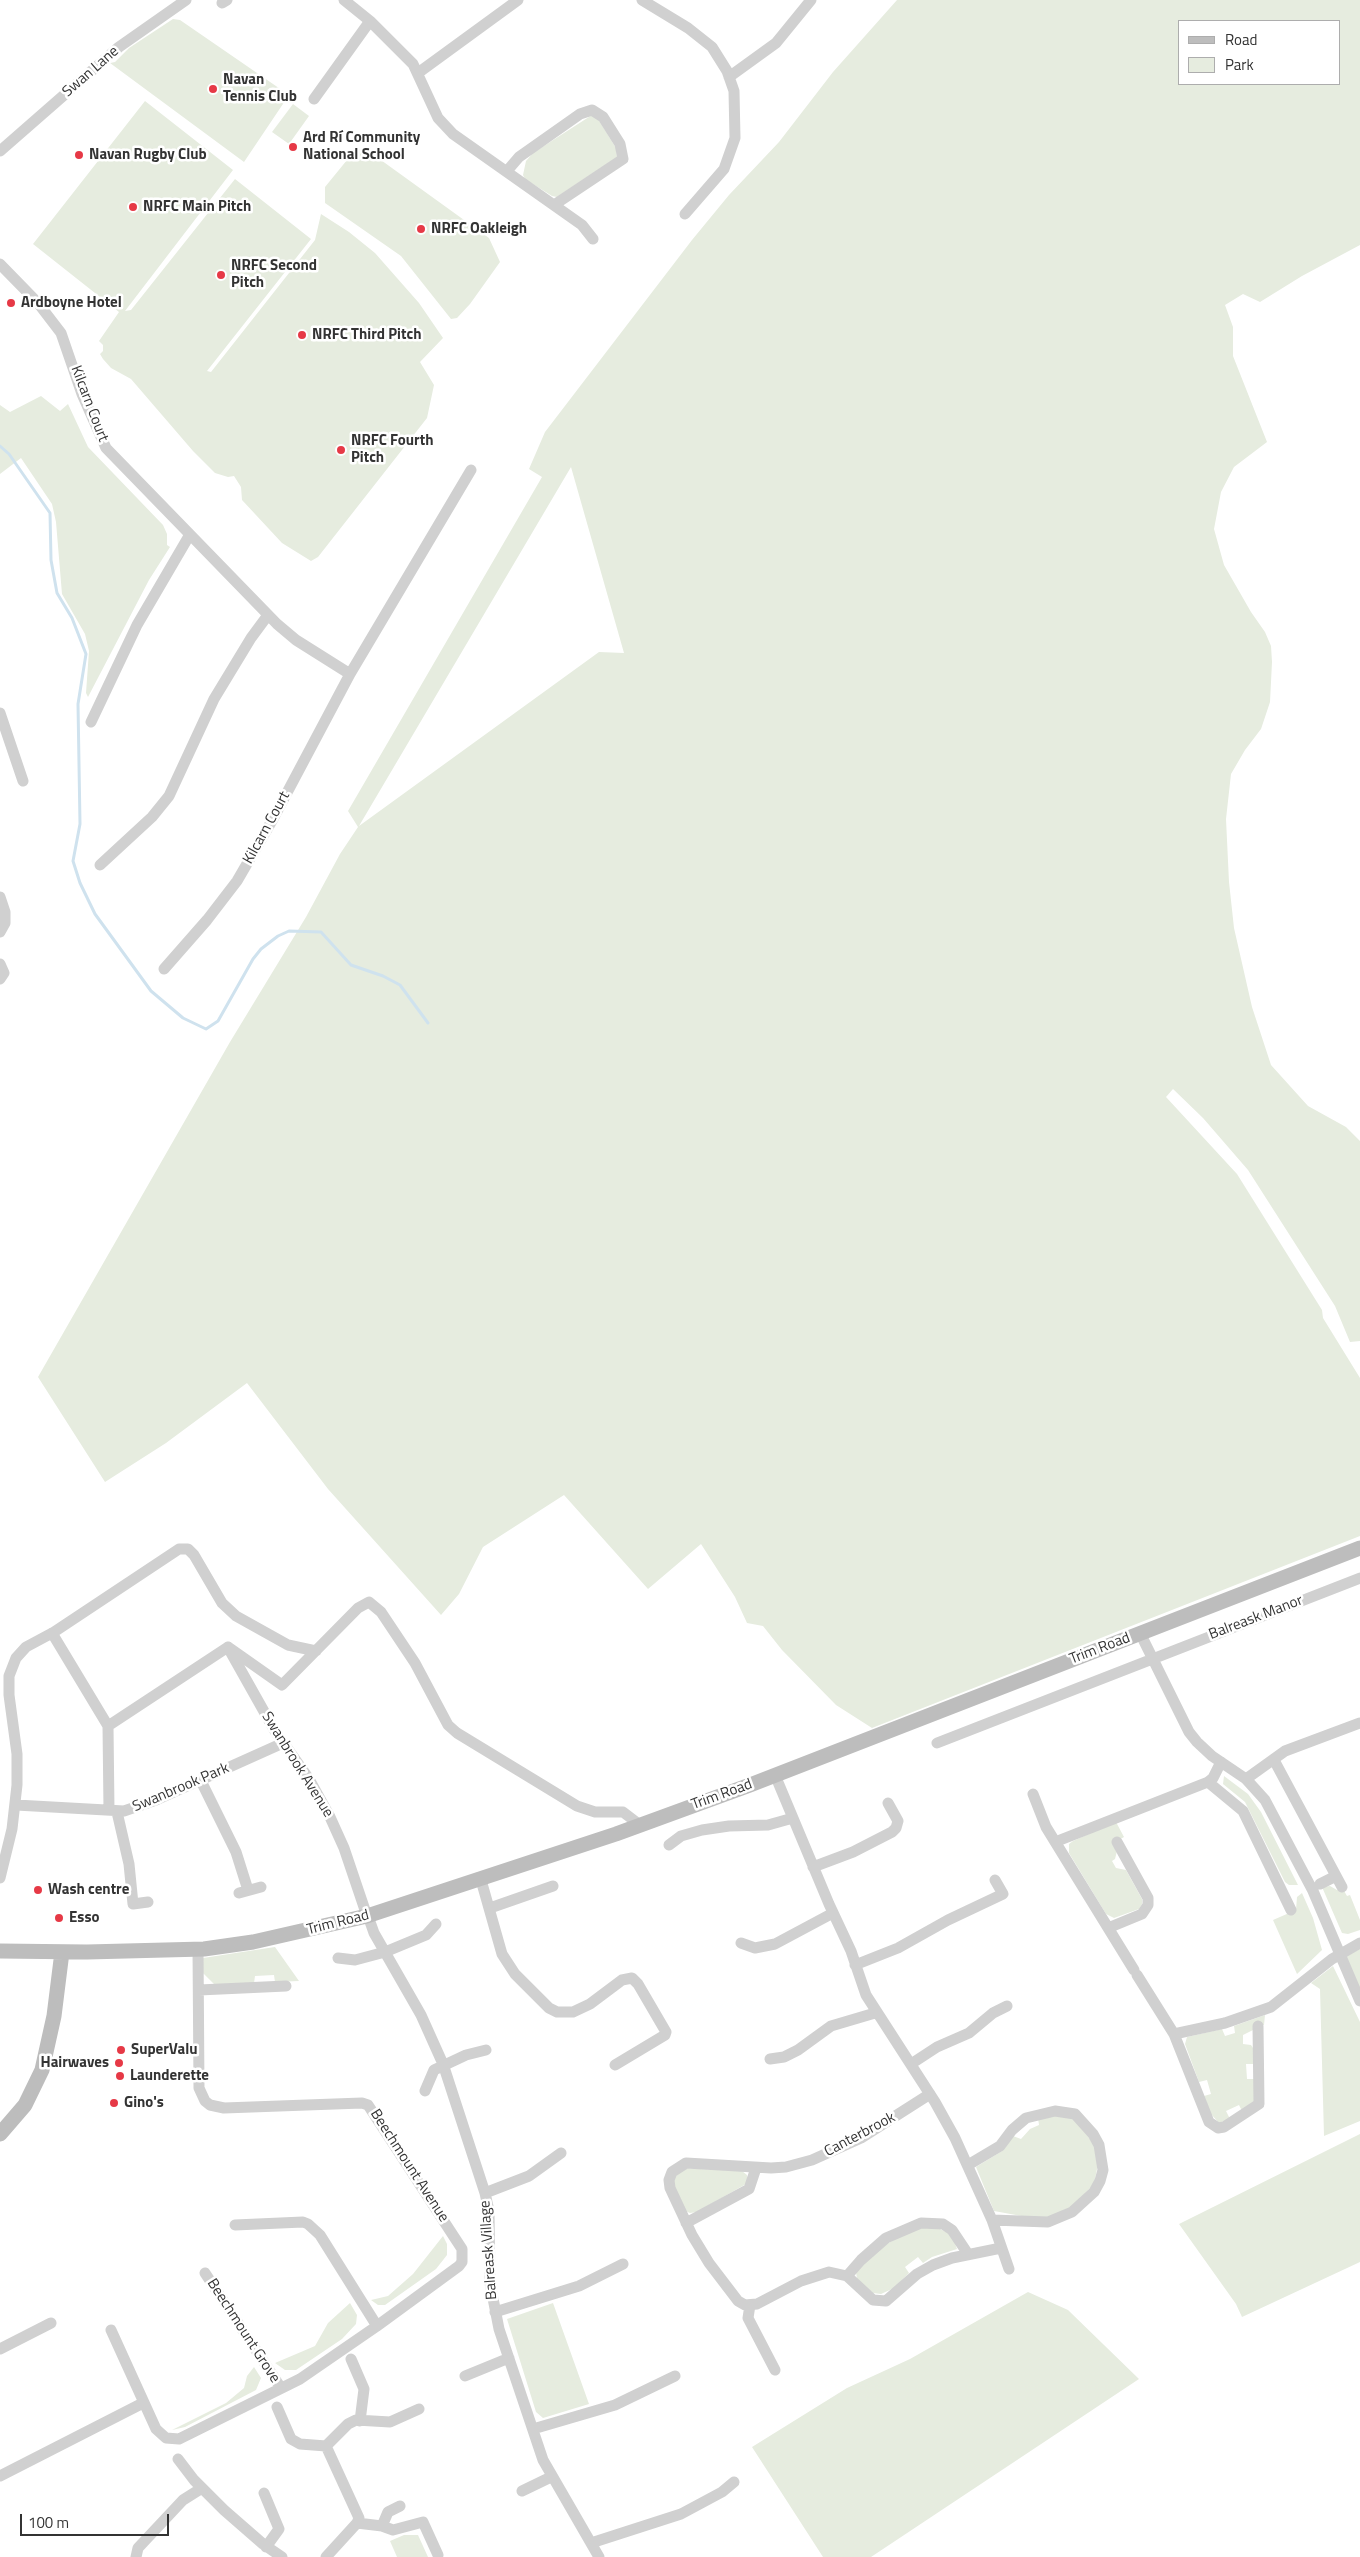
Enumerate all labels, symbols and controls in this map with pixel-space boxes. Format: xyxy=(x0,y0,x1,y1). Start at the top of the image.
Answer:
legend xyxy=(1178,20,1340,85)
text: Road xyxy=(1225,28,1257,51)
street label: Swan Lane xyxy=(59,43,123,101)
text: Park xyxy=(1225,53,1254,76)
place label: Navan Tennis Club xyxy=(223,71,297,106)
marker: Navan Tennis Club xyxy=(207,83,219,95)
place label: Ard Rí Community National School xyxy=(303,129,420,164)
marker: Ard Rí Community National School xyxy=(287,141,299,153)
place label: Navan Rugby Club xyxy=(89,146,207,164)
marker: Navan Rugby Club xyxy=(73,149,85,161)
place label: NRFC Main Pitch xyxy=(143,198,251,216)
marker: NRFC Main Pitch xyxy=(127,201,139,213)
place label: NRFC Oakleigh xyxy=(431,220,527,238)
marker: NRFC Oakleigh xyxy=(415,223,427,235)
place label: NRFC Second Pitch xyxy=(231,257,317,292)
marker: NRFC Second Pitch xyxy=(215,269,227,281)
place label: Ardboyne Hotel xyxy=(21,294,122,312)
marker: Ardboyne Hotel xyxy=(5,297,17,309)
place label: NRFC Third Pitch xyxy=(312,326,421,344)
marker: NRFC Third Pitch xyxy=(296,329,308,341)
street label: Kilcarn Court xyxy=(66,363,112,445)
place label: NRFC Fourth Pitch xyxy=(351,432,433,467)
marker: NRFC Fourth Pitch xyxy=(335,444,347,456)
street label: Kilcarn Court xyxy=(240,789,294,867)
street label: Balreask Manor xyxy=(1207,1592,1305,1644)
street label: Trim Road xyxy=(1067,1629,1133,1669)
street label: Swanbrook Avenue xyxy=(257,1709,337,1821)
street label: Swanbrook Park xyxy=(130,1760,232,1816)
street label: Trim Road xyxy=(689,1776,755,1814)
place label: Wash centre xyxy=(48,1881,129,1899)
marker: Wash centre xyxy=(32,1884,44,1896)
street label: Trim Road xyxy=(305,1907,371,1939)
place label: Esso xyxy=(69,1909,99,1927)
marker: Esso xyxy=(53,1912,65,1924)
place label: SuperValu xyxy=(131,2041,198,2059)
marker: SuperValu xyxy=(115,2044,127,2056)
place label: Hairwaves xyxy=(40,2054,109,2072)
marker: Hairwaves xyxy=(113,2057,125,2069)
place label: Launderette xyxy=(130,2067,209,2085)
marker: Launderette xyxy=(114,2070,126,2082)
place label: Gino's xyxy=(124,2094,164,2112)
marker: Gino's xyxy=(108,2097,120,2109)
street label: Beechmount Avenue xyxy=(366,2106,452,2226)
street label: Canterbrook xyxy=(821,2109,899,2161)
street label: Balreask Village xyxy=(477,2200,501,2300)
street label: Beechmount Grove xyxy=(203,2275,283,2387)
scale bar xyxy=(22,2504,171,2536)
text: 100 m xyxy=(28,2511,69,2534)

